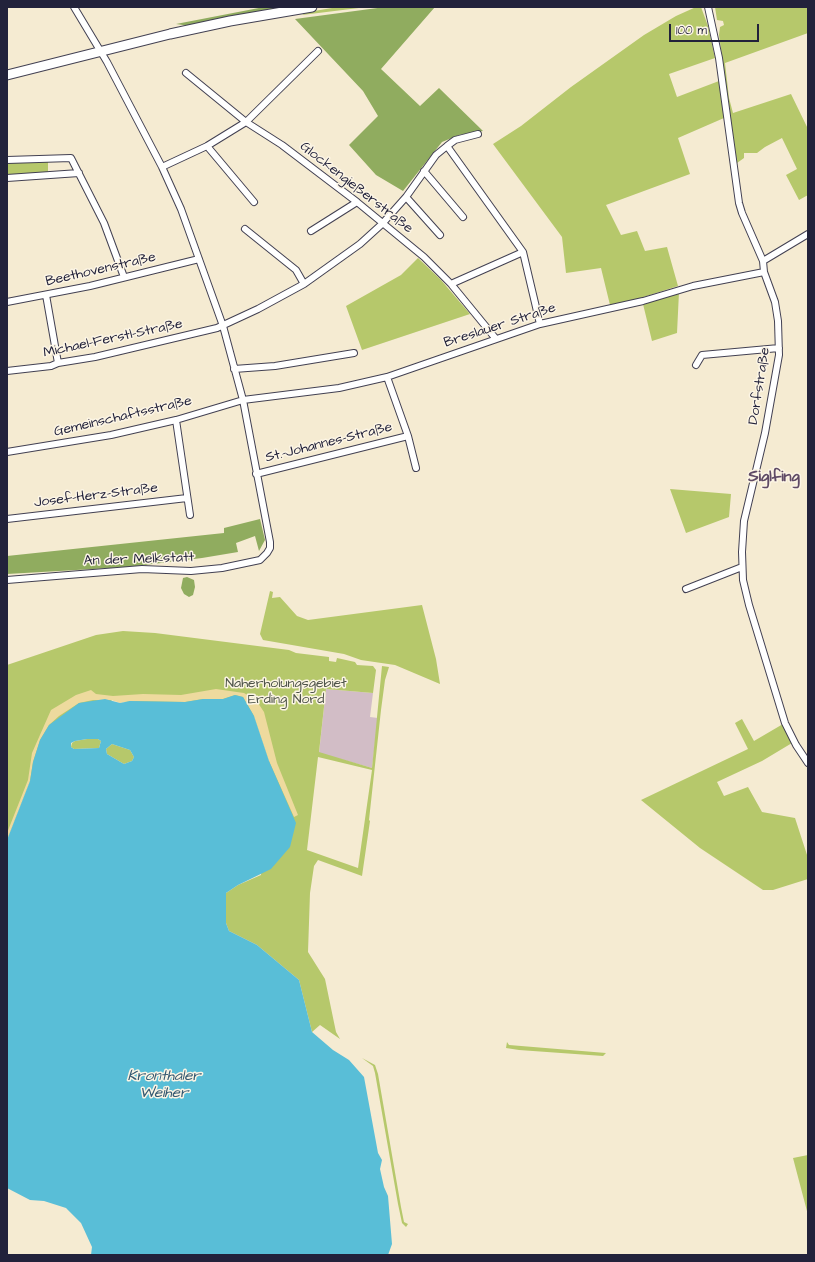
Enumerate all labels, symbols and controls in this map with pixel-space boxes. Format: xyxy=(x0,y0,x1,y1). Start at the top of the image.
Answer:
scale bar xyxy=(671,16,761,42)
text: 100 m xyxy=(676,22,707,39)
street label: Glockengießerstraße xyxy=(296,139,416,237)
street label: Beethovenstraße xyxy=(44,249,158,291)
street label: Breslauer Straße xyxy=(442,300,558,352)
street label: Michael-Ferstl-Straße xyxy=(42,316,184,362)
street label: Dorfstraße xyxy=(746,346,774,426)
street label: Gemeinschaftsstraße xyxy=(52,393,194,441)
street label: St.-Johannes-Straße xyxy=(264,419,394,467)
district label: Siglfing xyxy=(748,468,800,488)
street label: Josef-Herz-Straße xyxy=(33,480,159,512)
street label: An der Melkstatt xyxy=(83,550,195,570)
park label: Naherholungsgebiet Erding Nord xyxy=(225,676,347,708)
water label: Kronthaler Weiher xyxy=(127,1068,201,1103)

